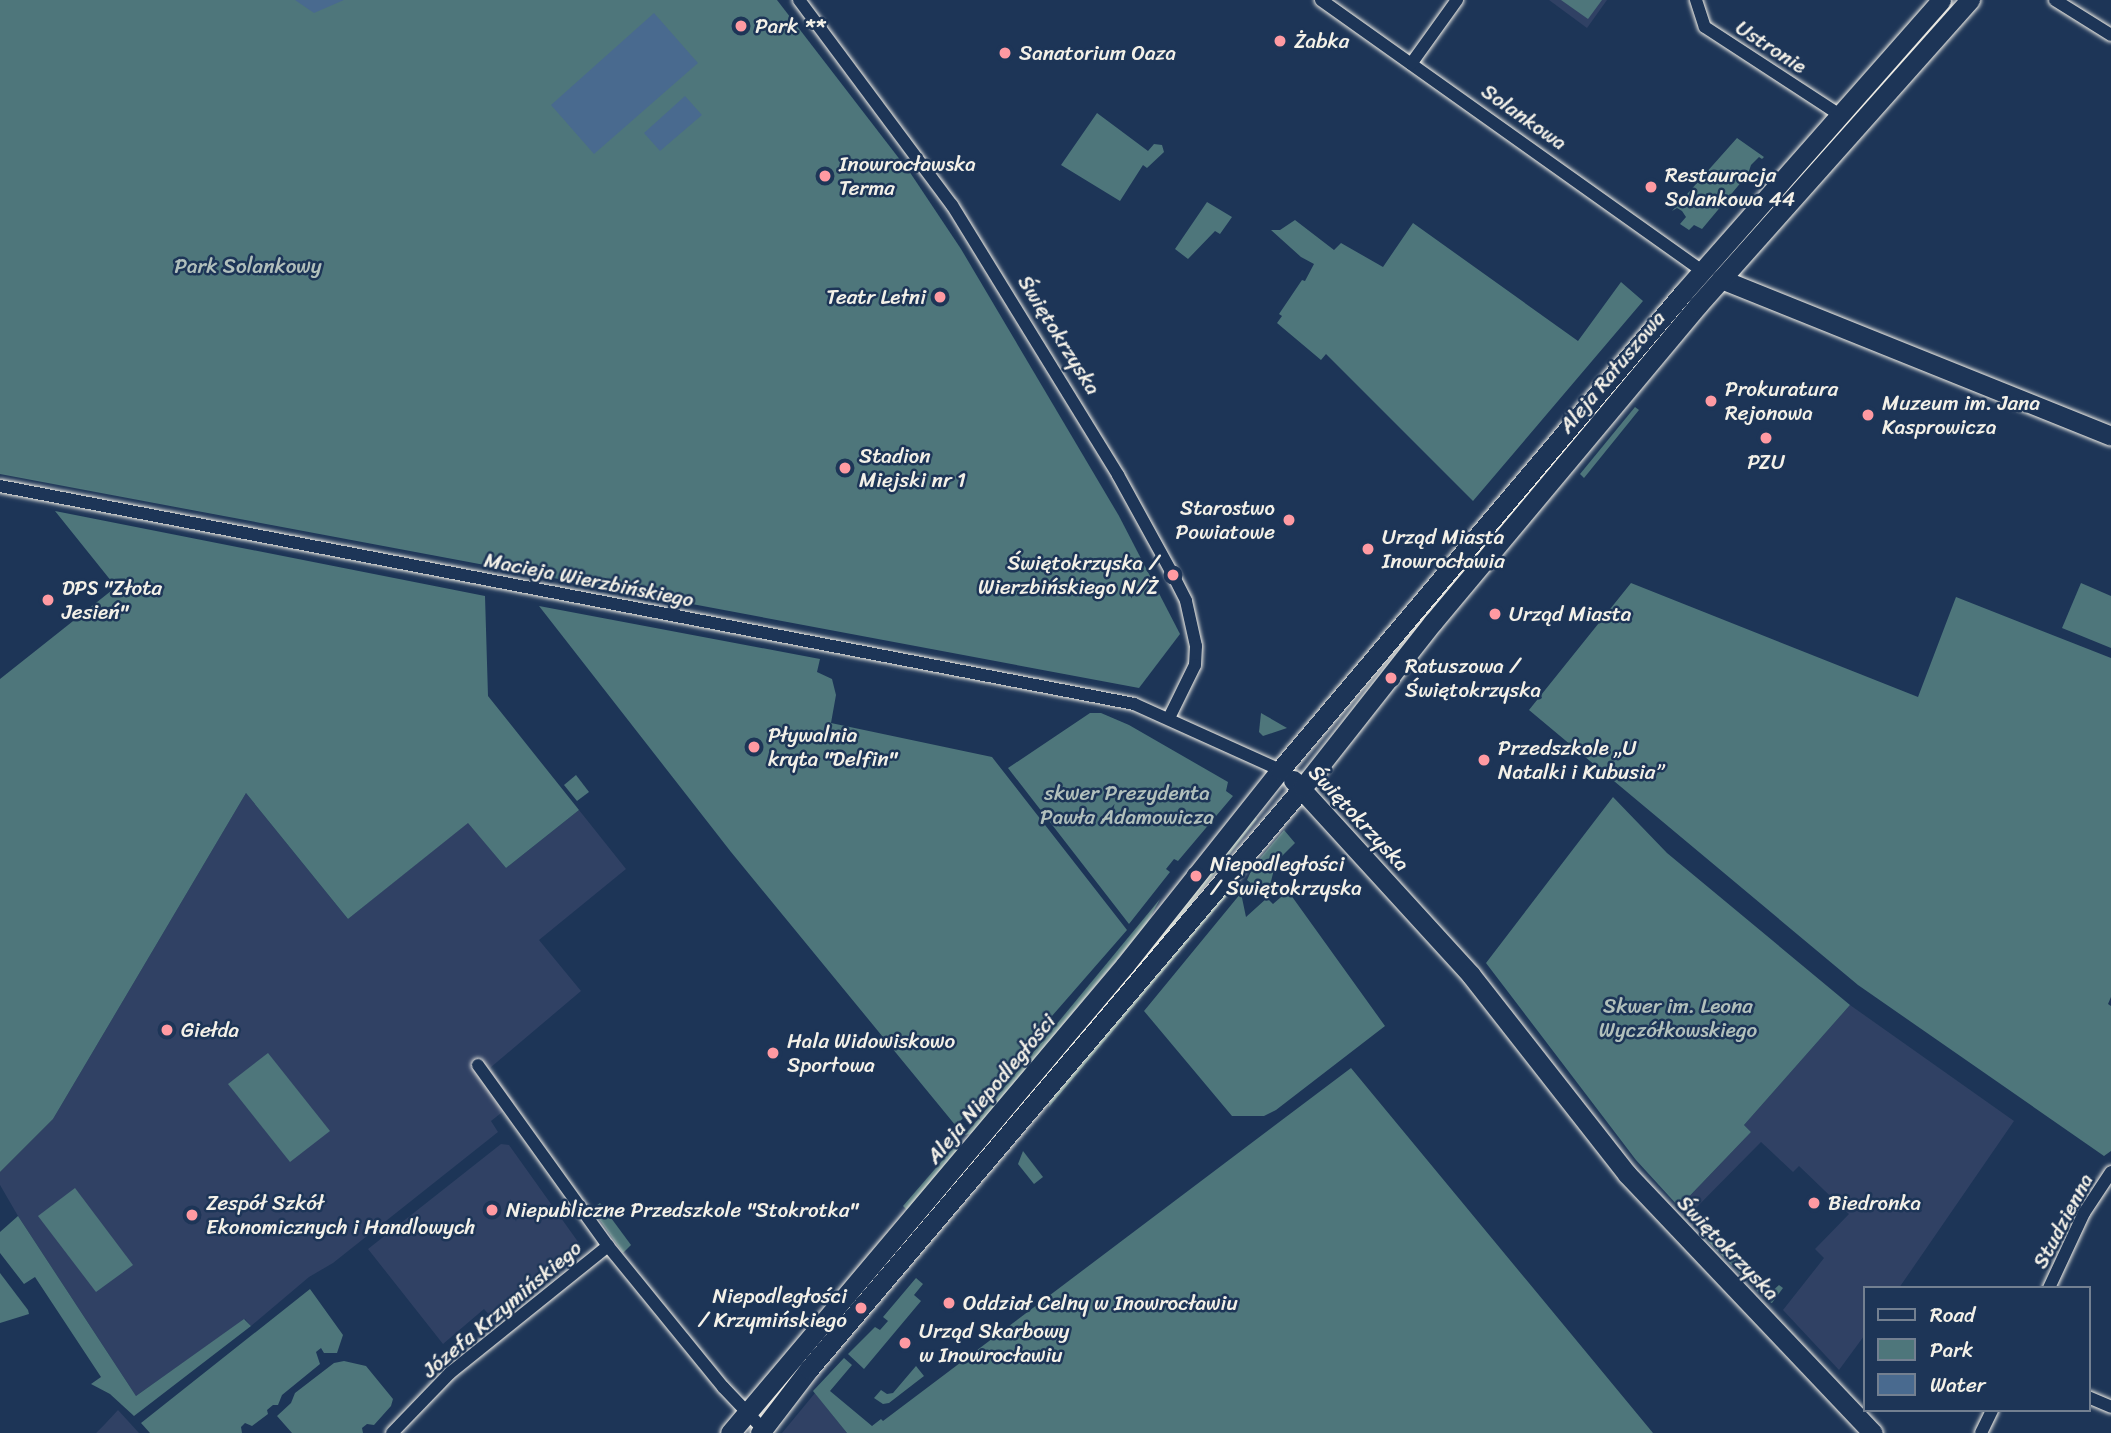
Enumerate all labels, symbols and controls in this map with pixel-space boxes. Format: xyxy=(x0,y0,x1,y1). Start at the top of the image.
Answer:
place label: Park ** xyxy=(755,13,825,39)
street label: Ustronie xyxy=(1731,15,1811,79)
marker: Park ** xyxy=(733,18,749,34)
place label: Żabka xyxy=(1294,28,1349,54)
marker: Żabka xyxy=(1272,33,1288,49)
place label: Sanatorium Oaza xyxy=(1019,40,1176,66)
marker: Sanatorium Oaza xyxy=(997,45,1013,61)
street label: Solankowa xyxy=(1477,78,1571,156)
place label: Inowrocławska Terma xyxy=(839,151,976,201)
place label: Restauracja Solankowa 44 xyxy=(1665,162,1795,212)
marker: Inowrocławska Terma xyxy=(817,168,833,184)
marker: Restauracja Solankowa 44 xyxy=(1643,179,1659,195)
park label: Park Solankowy xyxy=(174,253,322,279)
street label: Świętokrzyska xyxy=(1012,271,1106,399)
place label: Teatr Letni xyxy=(825,284,926,310)
marker: Teatr Letni xyxy=(932,289,948,305)
street label: Aleja Ratuszowa xyxy=(1553,306,1671,438)
place label: Prokuratura Rejonowa xyxy=(1725,376,1838,426)
place label: Muzeum im. Jana Kasprowicza xyxy=(1882,390,2040,440)
marker: Prokuratura Rejonowa xyxy=(1703,393,1719,409)
marker: Muzeum im. Jana Kasprowicza xyxy=(1860,407,1876,423)
marker: PZU xyxy=(1758,430,1774,446)
place label: Stadion Miejski nr 1 xyxy=(859,443,966,493)
place label: PZU xyxy=(1747,449,1785,475)
marker: Stadion Miejski nr 1 xyxy=(837,460,853,476)
place label: Starostwo Powiatowe xyxy=(1176,495,1275,545)
marker: Starostwo Powiatowe xyxy=(1281,512,1297,528)
place label: Urząd Miasta Inowrocławia xyxy=(1382,524,1505,574)
marker: Urząd Miasta Inowrocławia xyxy=(1360,541,1376,557)
street label: Macieja Wierzbińskiego xyxy=(481,547,697,613)
place label: Świętokrzyska / Wierzbińskiego N/Ż xyxy=(978,550,1159,600)
marker: Świętokrzyska / Wierzbińskiego N/Ż xyxy=(1165,567,1181,583)
place label: DPS "Złota Jesień" xyxy=(62,575,162,625)
marker: DPS "Złota Jesień" xyxy=(40,592,56,608)
place label: Urząd Miasta xyxy=(1509,601,1631,627)
marker: Urząd Miasta xyxy=(1487,606,1503,622)
place label: Ratuszowa / Świętokrzyska xyxy=(1405,653,1541,703)
marker: Ratuszowa / Świętokrzyska xyxy=(1383,670,1399,686)
place label: Pływalnia kryta "Delfin" xyxy=(768,722,897,772)
place label: Przedszkole „U Natalki i Kubusia” xyxy=(1498,735,1664,785)
marker: Pływalnia kryta "Delfin" xyxy=(746,739,762,755)
marker: Przedszkole „U Natalki i Kubusia” xyxy=(1476,752,1492,768)
street label: Świętokrzyska xyxy=(1303,760,1415,876)
park label: skwer Prezydenta Pawła Adamowicza xyxy=(1040,780,1214,830)
place label: Niepodległości / Świętokrzyska xyxy=(1210,851,1362,901)
marker: Niepodległości / Świętokrzyska xyxy=(1188,868,1204,884)
park label: Skwer im. Leona Wyczółkowskiego xyxy=(1599,993,1757,1043)
street label: Aleja Niepodległości xyxy=(921,1009,1061,1169)
place label: Giełda xyxy=(181,1017,239,1043)
marker: Giełda xyxy=(159,1022,175,1038)
place label: Hala Widowiskowo Sportowa xyxy=(787,1028,954,1078)
marker: Hala Widowiskowo Sportowa xyxy=(765,1045,781,1061)
street label: Studzienna xyxy=(2028,1169,2098,1273)
place label: Zespół Szkół Ekonomicznych i Handlowych xyxy=(206,1190,476,1240)
street label: Świętokrzyska xyxy=(1672,1190,1784,1306)
place label: Biedronka xyxy=(1828,1190,1921,1216)
marker: Biedronka xyxy=(1806,1195,1822,1211)
place label: Niepubliczne Przedszkole "Stokrotka" xyxy=(506,1197,858,1223)
marker: Niepubliczne Przedszkole "Stokrotka" xyxy=(484,1202,500,1218)
marker: Zespół Szkół Ekonomicznych i Handlowych xyxy=(184,1207,200,1223)
street label: Józefa Krzymińskiego xyxy=(417,1235,587,1383)
place label: Niepodległości / Krzymińskiego xyxy=(698,1283,847,1333)
legend xyxy=(1862,1286,2090,1412)
place label: Oddział Celny w Inowrocławiu xyxy=(963,1290,1238,1316)
marker: Oddział Celny w Inowrocławiu xyxy=(941,1295,957,1311)
text: Road xyxy=(1930,1296,1975,1334)
marker: Niepodległości / Krzymińskiego xyxy=(853,1300,869,1316)
place label: Urząd Skarbowy w Inowrocławiu xyxy=(919,1318,1069,1368)
text: Park xyxy=(1930,1331,1973,1369)
marker: Urząd Skarbowy w Inowrocławiu xyxy=(897,1335,913,1351)
text: Water xyxy=(1930,1366,1985,1404)

